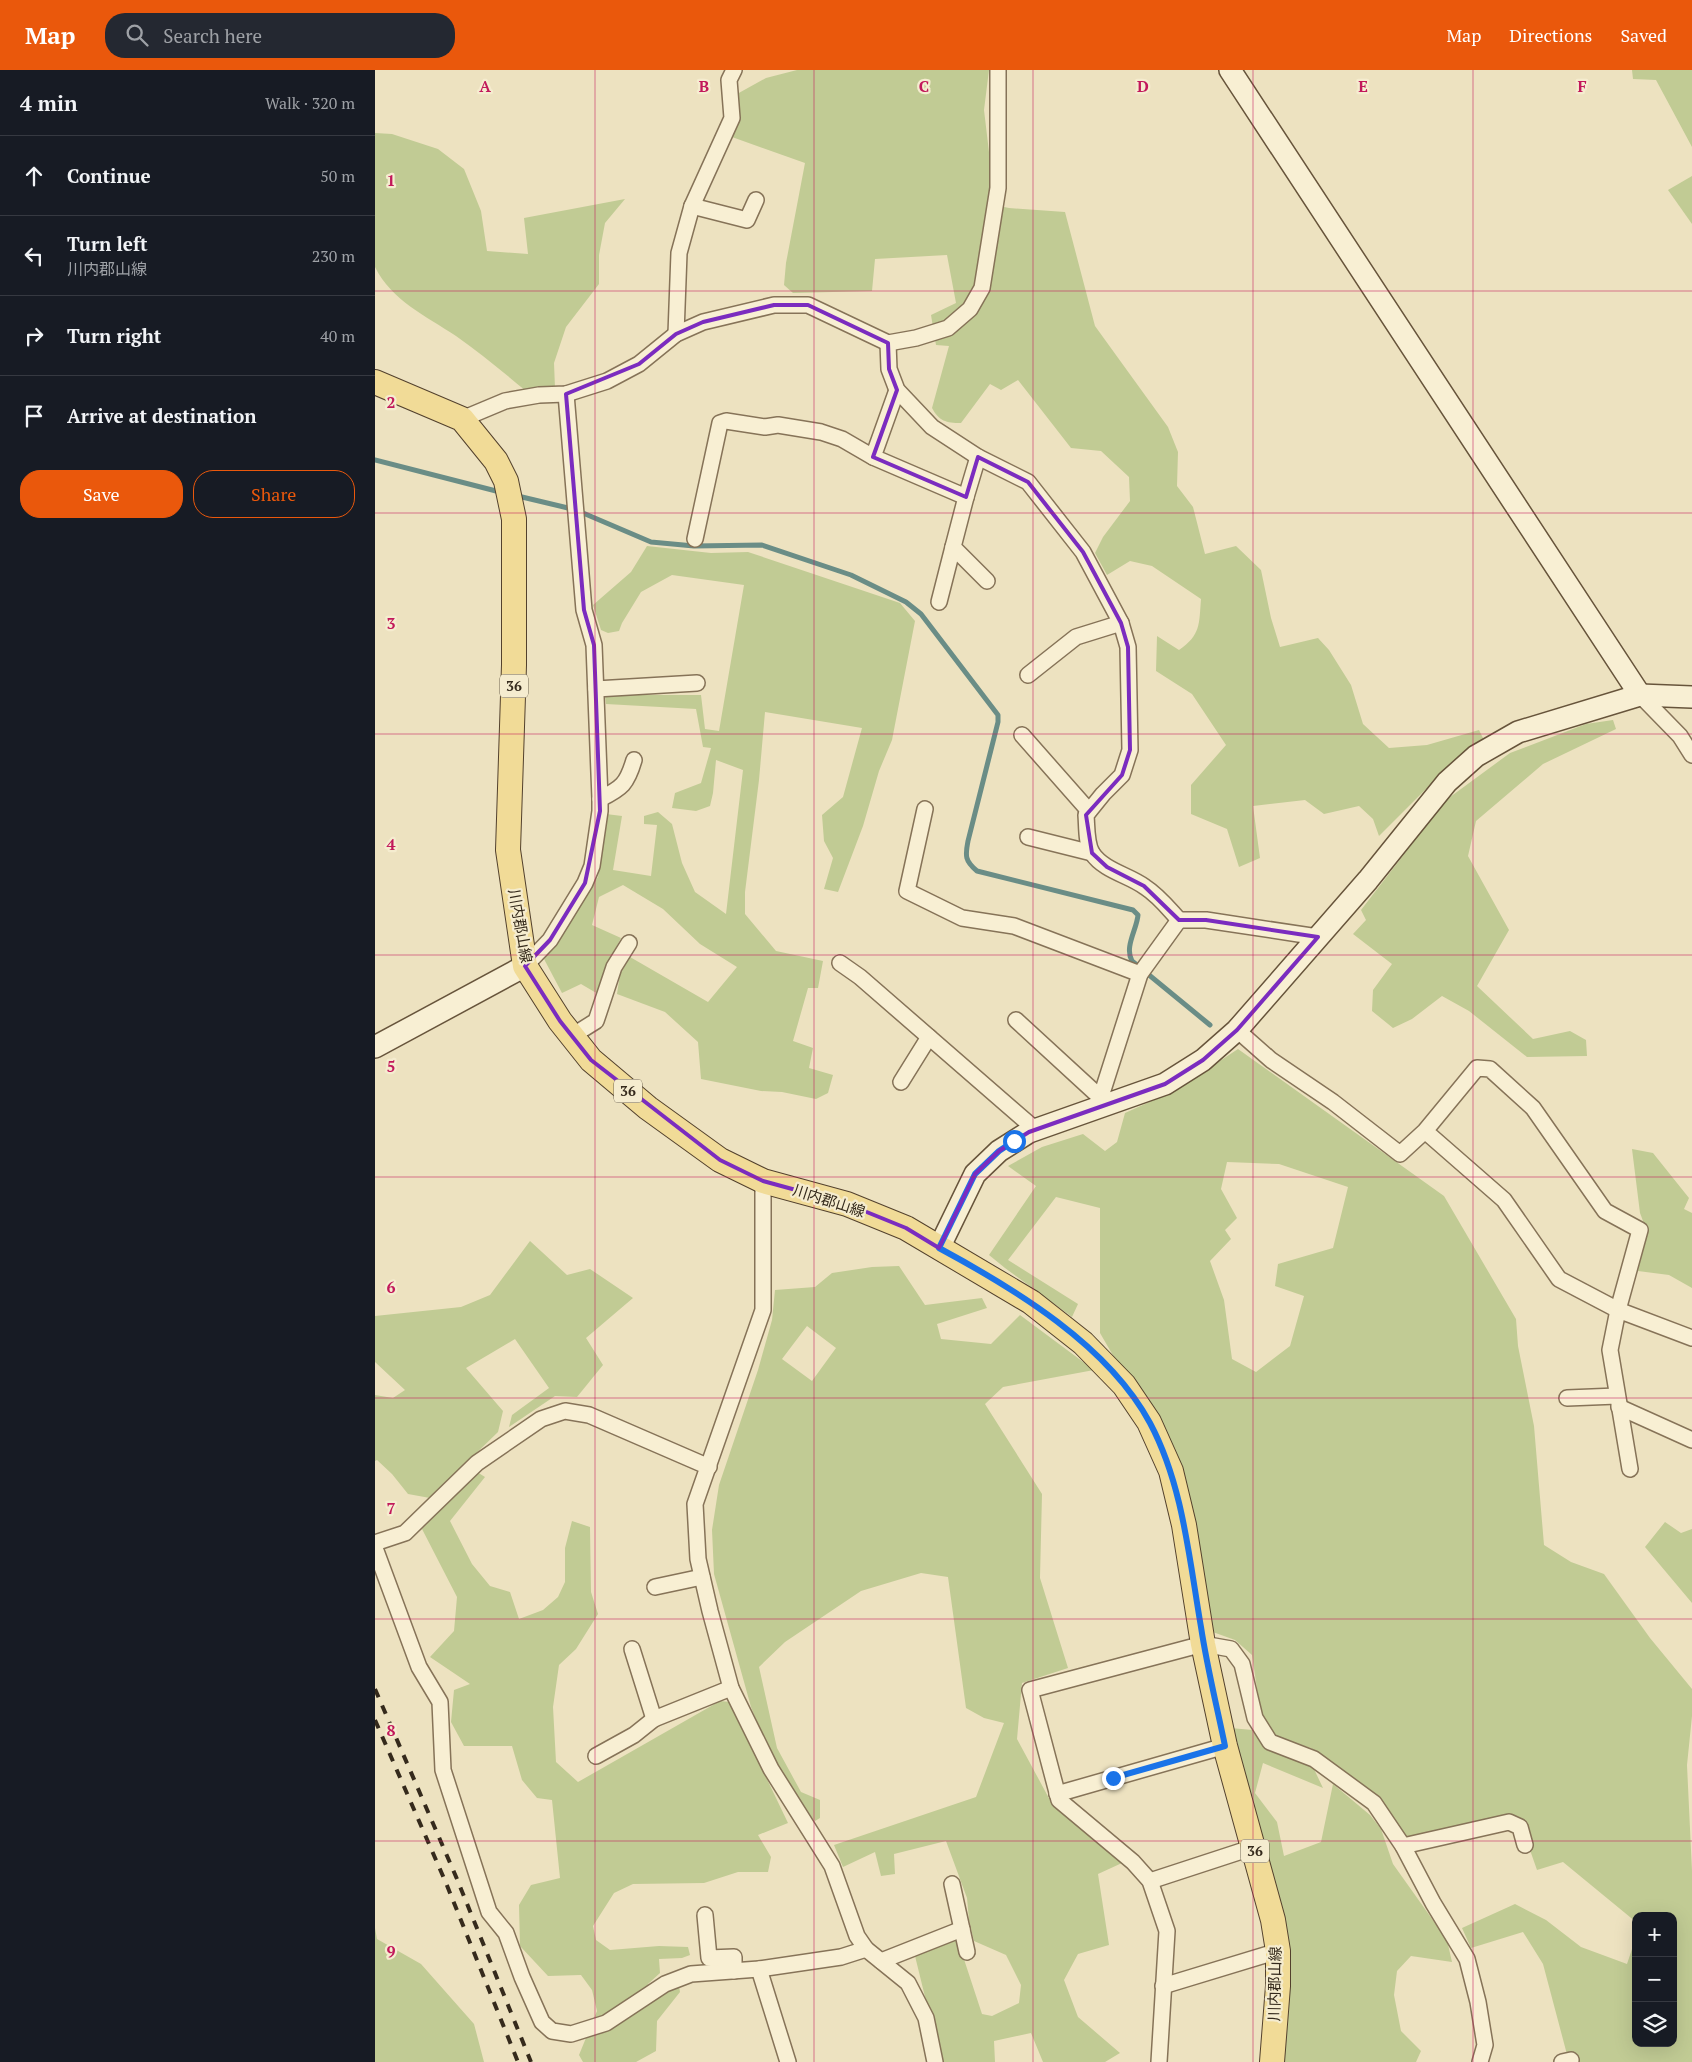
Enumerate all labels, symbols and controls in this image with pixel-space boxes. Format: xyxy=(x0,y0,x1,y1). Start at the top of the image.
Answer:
search box xyxy=(105,13,455,58)
text: Map xyxy=(25,19,75,51)
icon: search xyxy=(123,21,151,49)
text: Search here xyxy=(163,23,262,48)
text: Map xyxy=(1446,23,1481,47)
text: Directions xyxy=(1509,23,1592,47)
text: Saved xyxy=(1620,23,1667,47)
text: A xyxy=(479,75,491,97)
text: B xyxy=(699,75,709,97)
text: C xyxy=(919,75,929,97)
text: D xyxy=(1137,75,1149,97)
text: E xyxy=(1358,75,1368,97)
text: F xyxy=(1577,75,1587,97)
text: 4 min xyxy=(20,89,77,117)
text: Walk · 320 m xyxy=(265,92,355,114)
icon: ahead xyxy=(20,162,48,190)
text: Continue xyxy=(67,163,151,188)
text: 50 m xyxy=(320,165,355,187)
text: 1 xyxy=(386,169,396,191)
text: Turn left xyxy=(67,231,148,256)
icon: left xyxy=(20,242,48,270)
text: 230 m xyxy=(312,245,355,267)
text: 川内郡山線 xyxy=(67,258,147,280)
icon: right xyxy=(20,322,48,350)
text: Turn right xyxy=(67,323,161,348)
text: 40 m xyxy=(320,325,355,347)
text: 2 xyxy=(386,391,396,413)
icon: arrive xyxy=(20,402,48,430)
text: Arrive at destination xyxy=(67,403,256,428)
button: Save xyxy=(20,470,183,518)
button: Share xyxy=(193,470,355,518)
text: 3 xyxy=(386,612,396,634)
road number: 36 xyxy=(500,674,528,698)
text: 4 xyxy=(386,833,396,855)
street label: 川内郡山線 xyxy=(505,887,537,965)
text: 5 xyxy=(386,1055,396,1077)
road number: 36 xyxy=(614,1079,642,1102)
route start xyxy=(1003,1130,1026,1153)
street label: 川内郡山線 xyxy=(791,1179,868,1221)
text: 6 xyxy=(386,1276,396,1298)
text: 7 xyxy=(386,1497,396,1519)
text: 8 xyxy=(386,1719,396,1741)
route end xyxy=(1102,1767,1125,1790)
road number: 36 xyxy=(1241,1840,1269,1862)
map controls xyxy=(1632,1912,1677,2047)
button: + xyxy=(1632,1912,1677,1957)
text: 9 xyxy=(386,1940,396,1962)
street label: 川内郡山線 xyxy=(1263,1946,1285,2022)
button: − xyxy=(1632,1957,1677,2002)
button: layers xyxy=(1632,2002,1677,2047)

